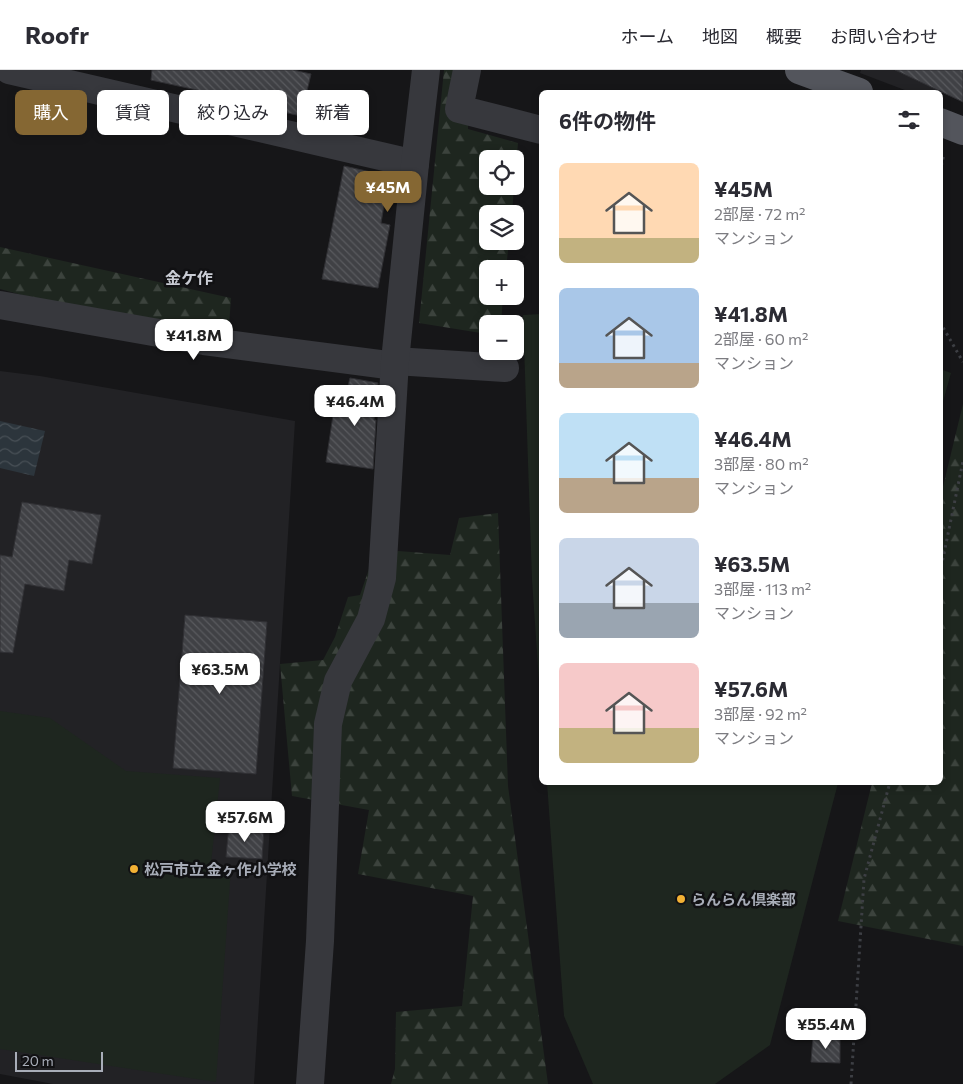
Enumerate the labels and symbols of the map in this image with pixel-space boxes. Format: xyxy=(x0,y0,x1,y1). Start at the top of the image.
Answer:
pin: ¥45M xyxy=(358,170,418,213)
district label: 金ケ作 xyxy=(165,268,213,287)
pin: ¥41.8M xyxy=(153,318,235,361)
pin: ¥46.4M xyxy=(314,384,396,427)
pin: ¥63.5M xyxy=(179,652,261,695)
pin: ¥57.6M xyxy=(204,800,286,843)
place label: 松戸市立 金ヶ作小学校 xyxy=(144,860,297,878)
marker: 松戸市立 金ヶ作小学校 xyxy=(128,863,140,875)
place label: らんらん倶楽部 xyxy=(691,890,796,908)
marker: らんらん倶楽部 xyxy=(675,893,687,905)
pin: ¥55.4M xyxy=(785,1008,867,1050)
scale bar xyxy=(15,1049,102,1072)

